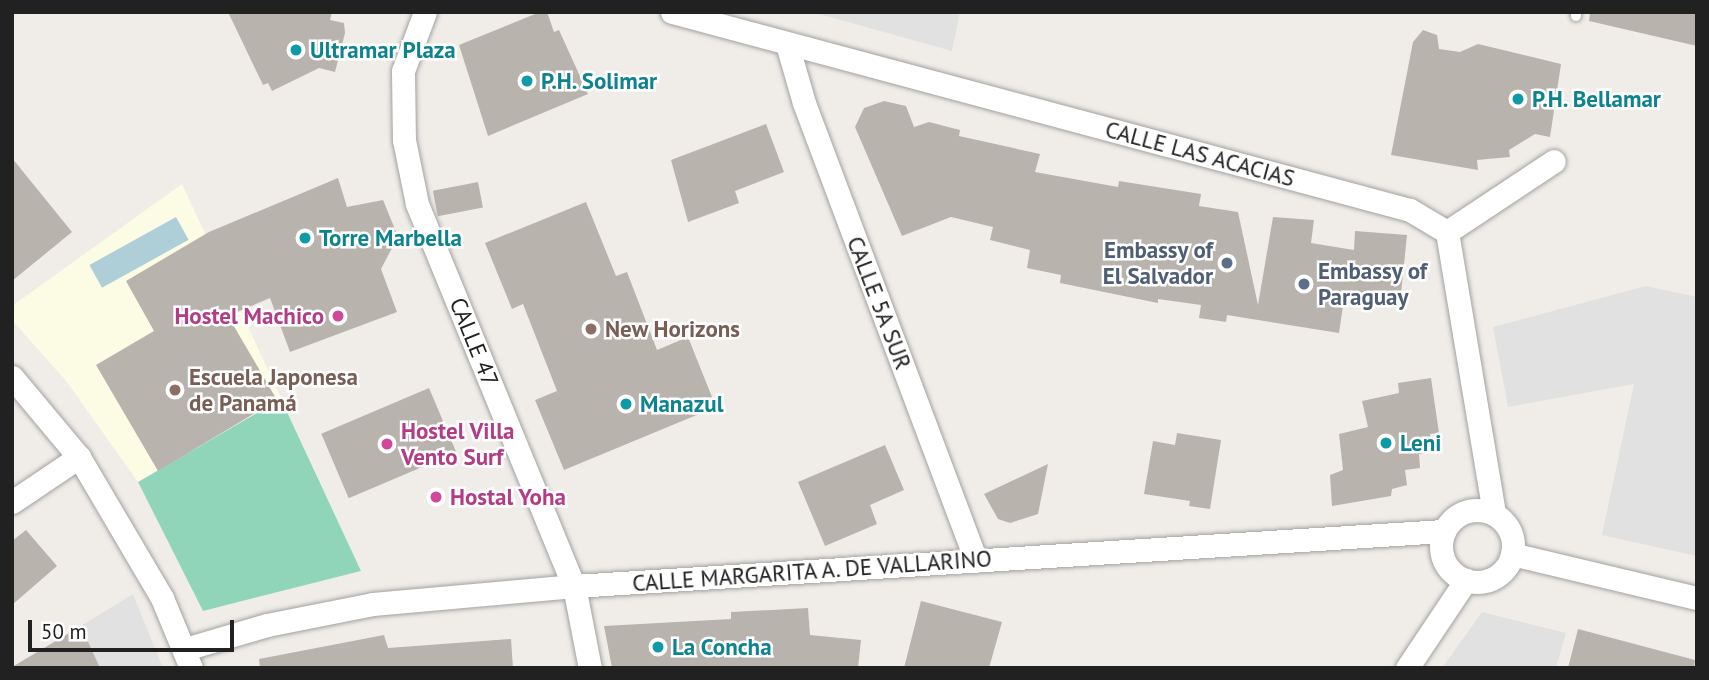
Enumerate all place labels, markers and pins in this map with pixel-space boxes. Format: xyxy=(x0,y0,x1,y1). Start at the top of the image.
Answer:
place label: Ultramar Plaza xyxy=(310,36,456,64)
marker: Ultramar Plaza xyxy=(288,42,304,58)
place label: P.H. Solimar xyxy=(541,67,659,95)
marker: P.H. Solimar xyxy=(519,73,535,89)
place label: P.H. Bellamar xyxy=(1532,85,1662,113)
marker: P.H. Bellamar xyxy=(1510,91,1526,107)
place label: Torre Marbella xyxy=(319,224,462,252)
marker: Torre Marbella xyxy=(297,230,313,246)
place label: Embassy of El Salvador xyxy=(1103,236,1213,290)
marker: Embassy of El Salvador xyxy=(1219,255,1235,271)
place label: Embassy of Paraguay xyxy=(1318,257,1428,311)
marker: Embassy of Paraguay xyxy=(1296,276,1312,292)
place label: Hostel Machico xyxy=(174,302,324,330)
marker: Hostel Machico xyxy=(330,308,346,324)
place label: New Horizons xyxy=(605,315,741,343)
marker: New Horizons xyxy=(583,321,599,337)
place label: Escuela Japonesa de Panamá xyxy=(189,363,358,417)
marker: Escuela Japonesa de Panamá xyxy=(167,382,183,398)
place label: Manazul xyxy=(640,390,723,418)
marker: Manazul xyxy=(618,396,634,412)
place label: Hostel Villa Vento Surf xyxy=(401,417,515,471)
place label: Leni xyxy=(1400,429,1441,457)
marker: Leni xyxy=(1378,435,1394,451)
marker: Hostel Villa Vento Surf xyxy=(379,436,395,452)
place label: Hostal Yoha xyxy=(450,483,567,511)
marker: Hostal Yoha xyxy=(428,489,444,505)
place label: La Concha xyxy=(672,633,772,661)
marker: La Concha xyxy=(650,639,666,655)

